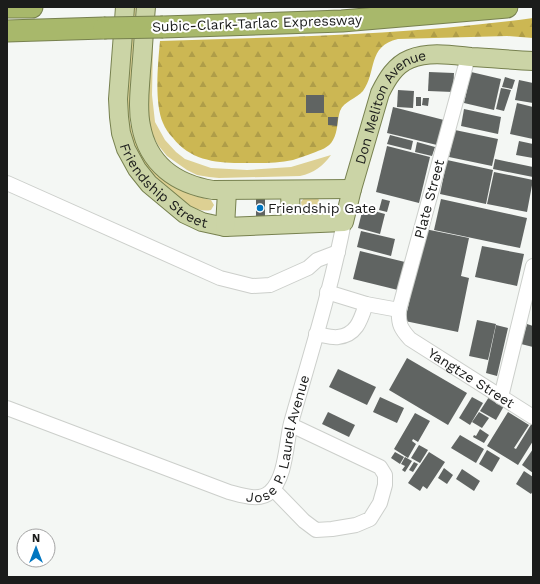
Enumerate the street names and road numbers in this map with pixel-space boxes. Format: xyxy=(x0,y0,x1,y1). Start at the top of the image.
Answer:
street label: Subic-Clark-Tarlac Expressway xyxy=(152,11,363,35)
street label: Don Meliton Avenue xyxy=(352,47,427,166)
street label: Friendship Street xyxy=(117,141,209,231)
street label: Plate Street xyxy=(411,158,447,240)
street label: Yangtze Street xyxy=(425,345,518,411)
street label: Jose P. Laurel Avenue xyxy=(245,373,312,505)

